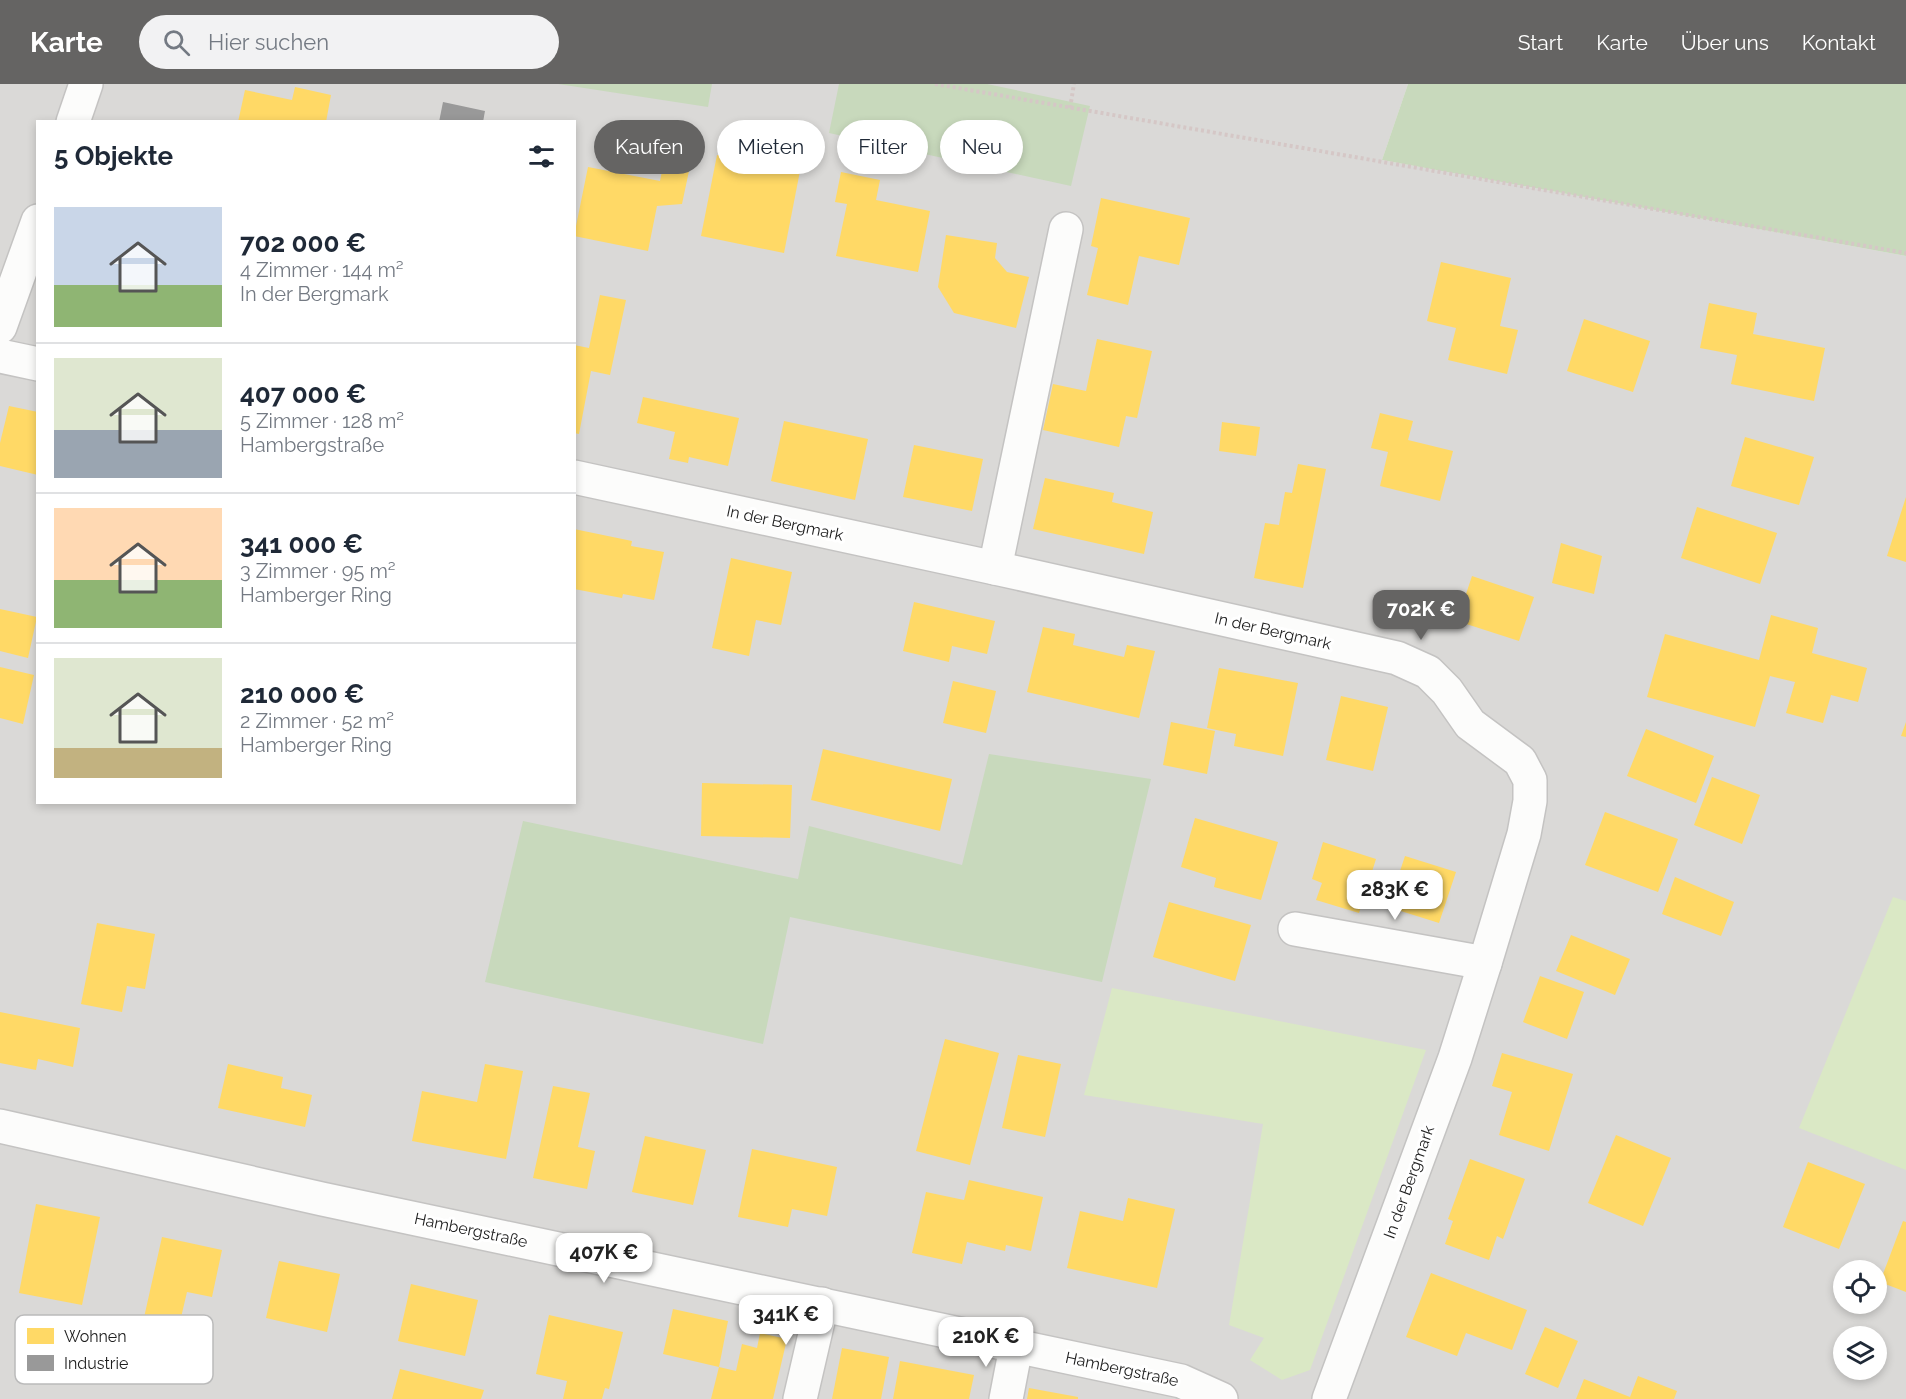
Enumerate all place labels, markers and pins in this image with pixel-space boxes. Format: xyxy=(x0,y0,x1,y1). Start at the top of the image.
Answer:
pin: 702K € xyxy=(1372,590,1470,641)
pin: 283K € xyxy=(1346,870,1444,921)
pin: 407K € xyxy=(555,1233,653,1284)
pin: 341K € xyxy=(737,1295,835,1346)
pin: 210K € xyxy=(937,1317,1035,1368)

